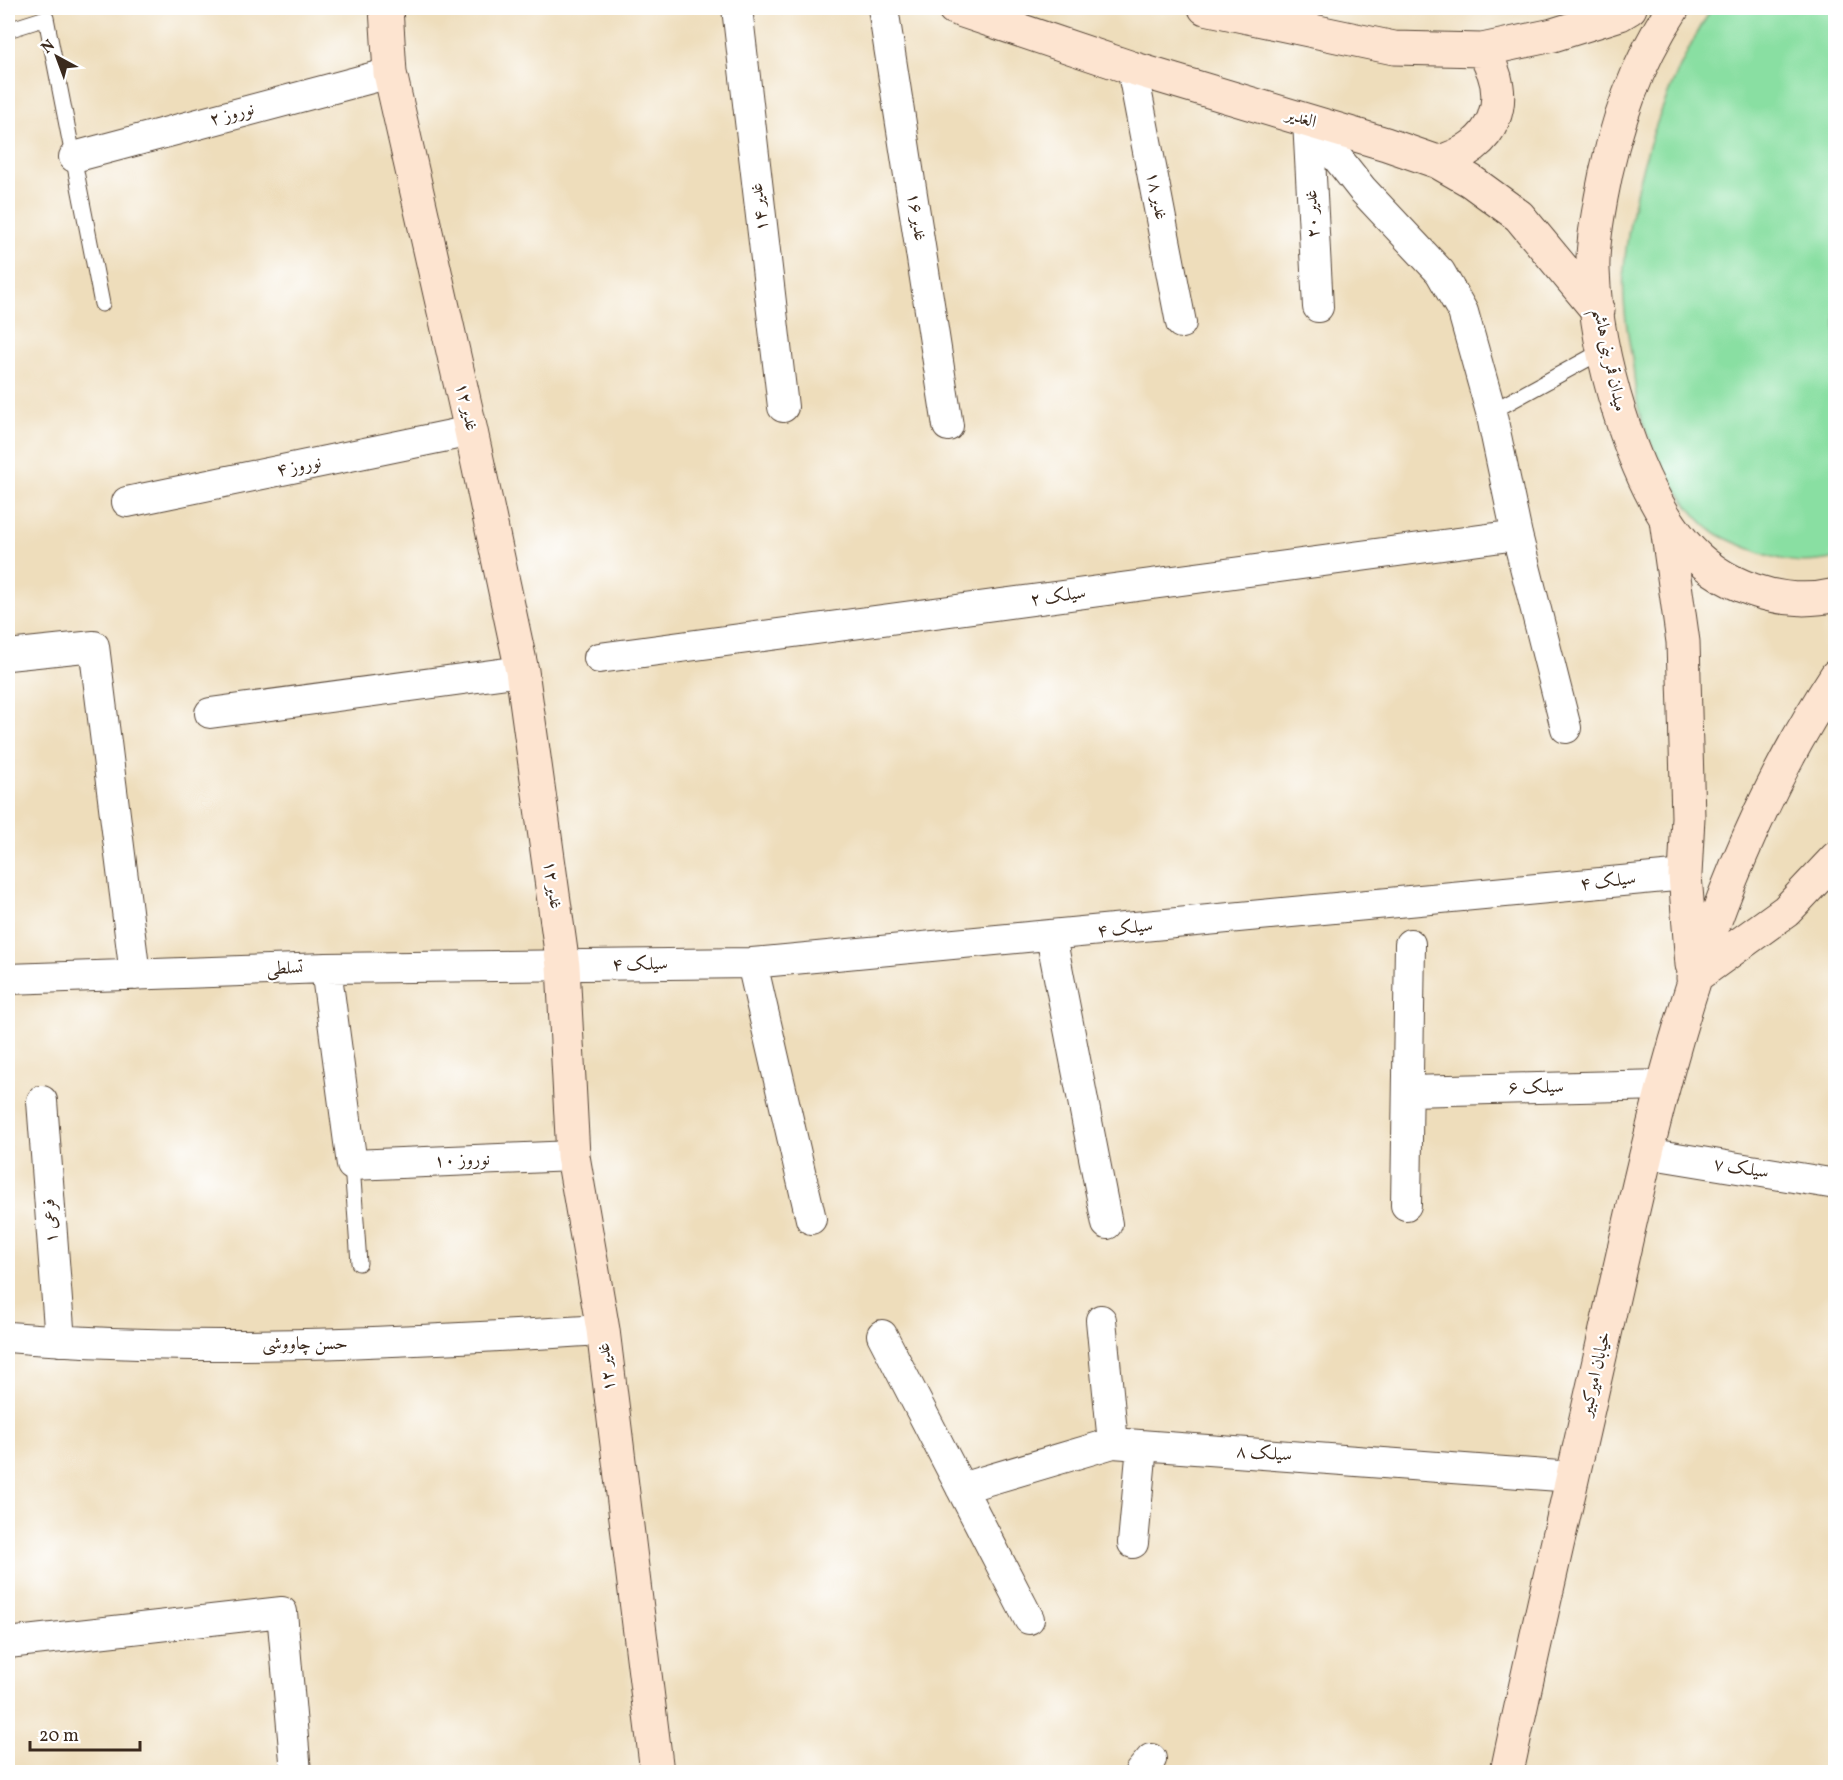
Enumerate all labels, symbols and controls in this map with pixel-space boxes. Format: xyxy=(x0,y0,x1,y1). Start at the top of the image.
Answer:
north arrow xyxy=(27,27,87,87)
text: N xyxy=(37,35,60,59)
street label: نوروز ۲ xyxy=(207,97,257,133)
street label: الغدیر xyxy=(1281,102,1319,135)
street label: غدیر ۱۸ xyxy=(1139,170,1173,222)
street label: غدیر ۱۴ xyxy=(745,181,775,233)
street label: غدیر ۲۰ xyxy=(1299,189,1327,239)
street label: غدیر ۱۶ xyxy=(900,191,932,243)
street label: میدان قمر بنی هاشم xyxy=(1582,306,1632,415)
street label: غدیر ۱۲ xyxy=(448,380,484,434)
street label: نوروز ۴ xyxy=(274,450,324,484)
street label: سیلک ۲ xyxy=(1029,581,1087,613)
street label: غدیر ۱۲ xyxy=(536,859,568,911)
street label: سیلک ۴ xyxy=(1579,867,1637,897)
street label: سیلک ۴ xyxy=(1096,914,1154,944)
street label: سیلک ۴ xyxy=(612,952,668,978)
street label: تسلطی xyxy=(266,956,304,982)
street label: سیلک ۶ xyxy=(1508,1075,1564,1101)
street label: نوروز ۱۰ xyxy=(434,1148,490,1174)
street label: سیلک ۷ xyxy=(1711,1152,1771,1186)
street label: فرعی ۱ xyxy=(37,1198,65,1244)
street label: خیابان امیرکبیر xyxy=(1574,1329,1618,1421)
street label: حسن چاووشی xyxy=(262,1332,348,1357)
street label: غدیر ۱۲ xyxy=(592,1341,622,1393)
street label: سیلک ۸ xyxy=(1235,1440,1293,1468)
scale bar xyxy=(30,1714,140,1752)
text: 20 m xyxy=(39,1724,79,1749)

